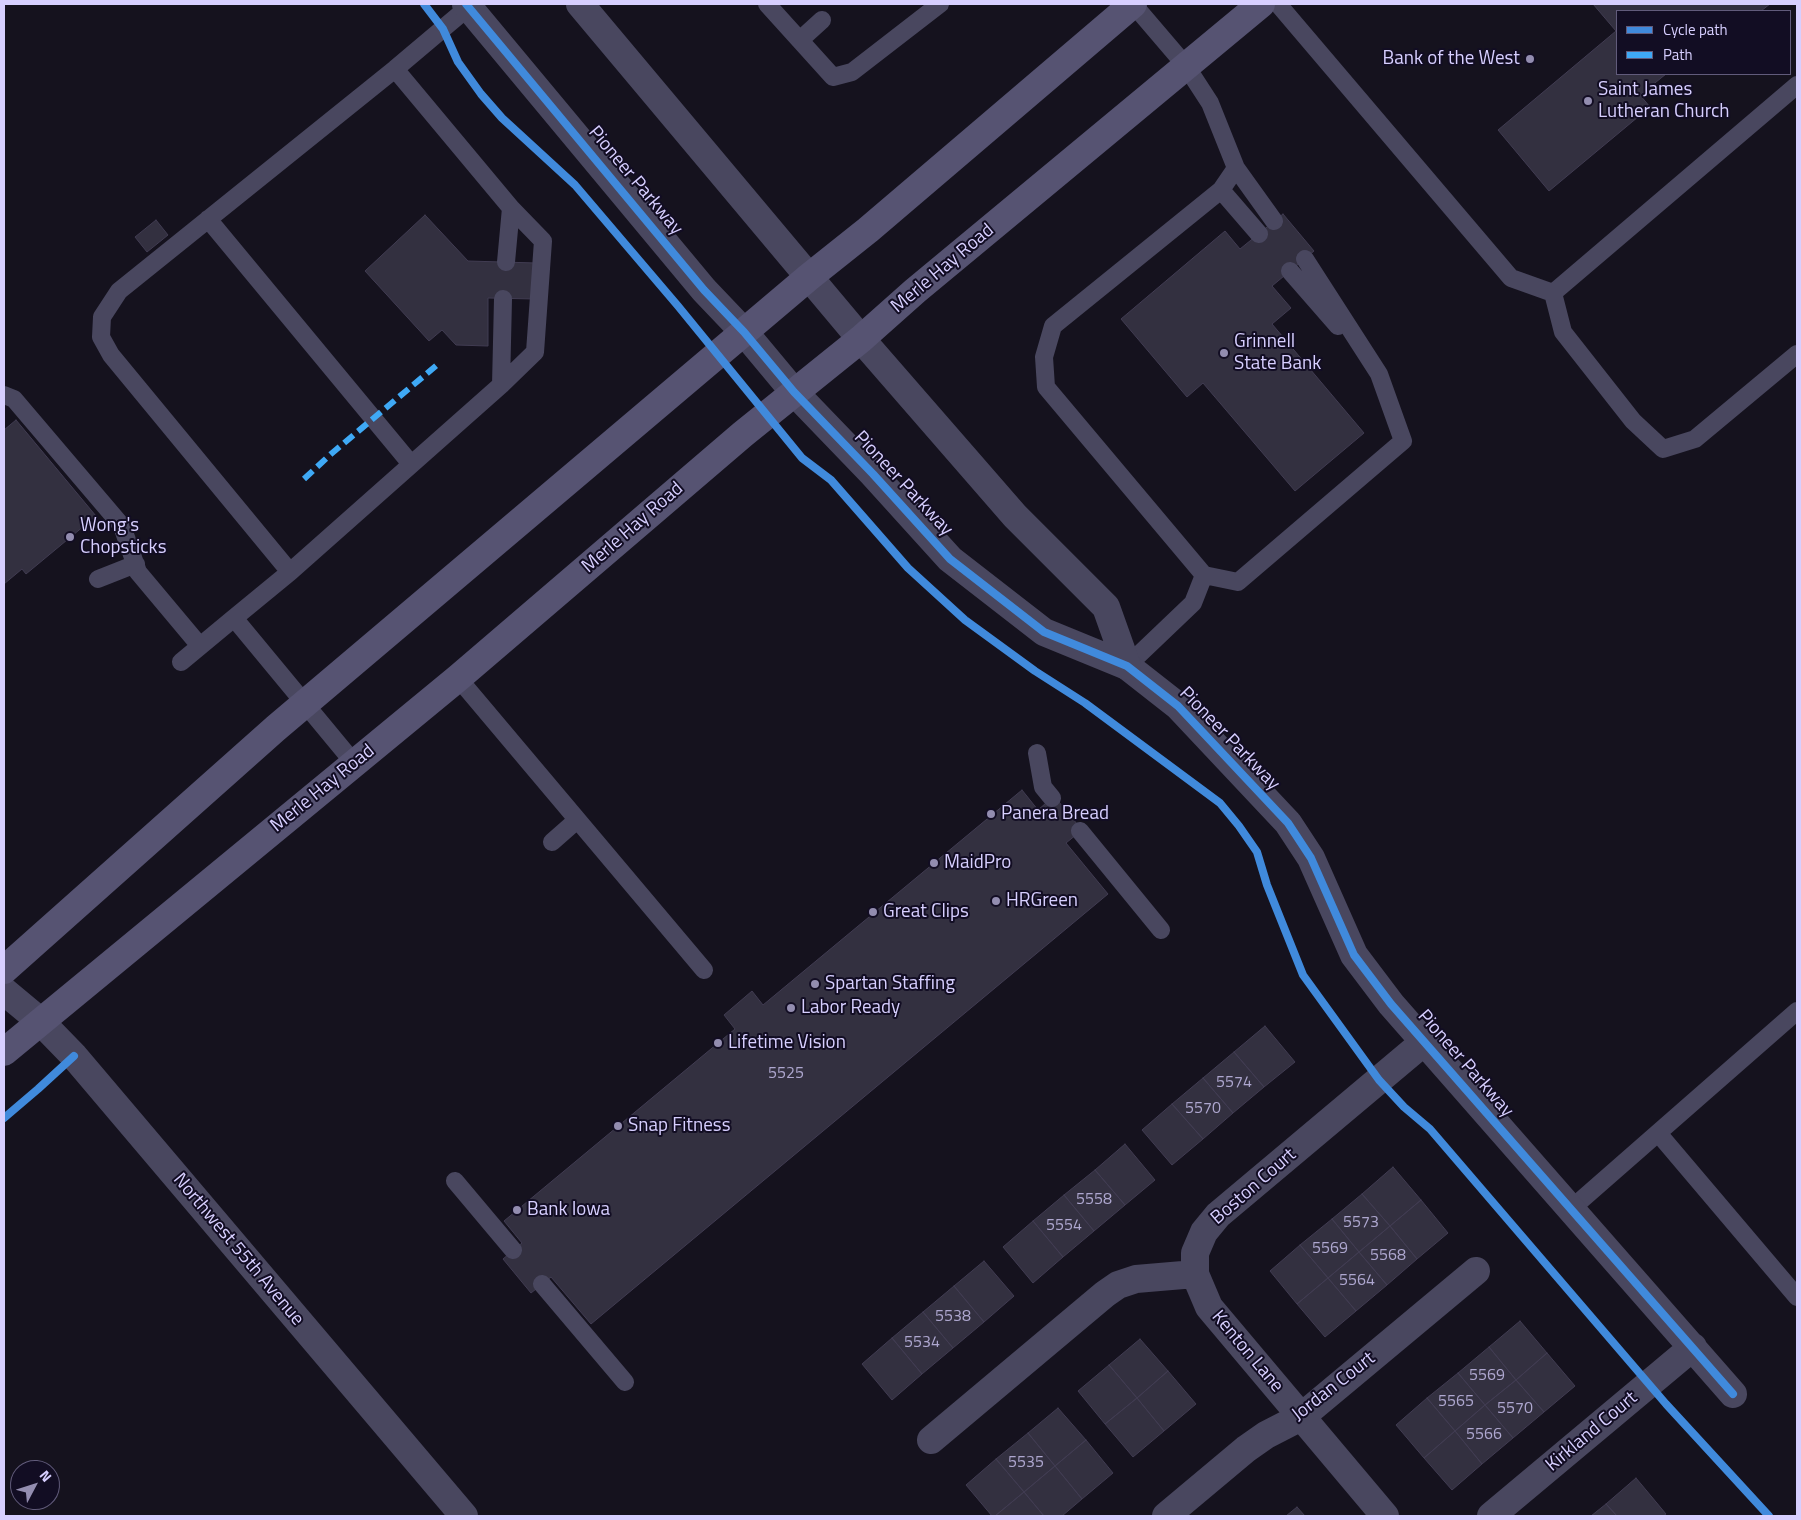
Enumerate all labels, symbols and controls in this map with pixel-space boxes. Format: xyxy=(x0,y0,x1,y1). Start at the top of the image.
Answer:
legend xyxy=(1616,10,1791,75)
text: Cycle path xyxy=(1663,18,1728,41)
text: Path xyxy=(1663,43,1693,66)
place label: Bank of the West xyxy=(1383,48,1520,70)
marker: Bank of the West xyxy=(1524,53,1536,65)
place label: Saint James Lutheran Church xyxy=(1598,79,1730,123)
marker: Saint James Lutheran Church xyxy=(1582,95,1594,107)
street label: Pioneer Parkway xyxy=(583,122,687,240)
street label: Merle Hay Road xyxy=(887,219,999,319)
place label: Grinnell State Bank xyxy=(1234,331,1321,375)
marker: Grinnell State Bank xyxy=(1218,347,1230,359)
street label: Pioneer Parkway xyxy=(849,427,957,541)
street label: Merle Hay Road xyxy=(578,478,688,578)
place label: Wong's Chopsticks xyxy=(80,515,166,559)
marker: Wong's Chopsticks xyxy=(64,531,76,543)
street label: Pioneer Parkway xyxy=(1174,683,1284,795)
street label: Merle Hay Road xyxy=(267,740,379,838)
place label: Panera Bread xyxy=(1001,803,1109,825)
marker: Panera Bread xyxy=(985,808,997,820)
place label: MaidPro xyxy=(944,852,1011,874)
marker: MaidPro xyxy=(928,857,940,869)
place label: HRGreen xyxy=(1006,890,1078,912)
marker: HRGreen xyxy=(990,895,1002,907)
place label: Great Clips xyxy=(883,901,969,923)
marker: Great Clips xyxy=(867,906,879,918)
place label: Spartan Staffing xyxy=(825,973,955,995)
marker: Spartan Staffing xyxy=(809,978,821,990)
place label: Labor Ready xyxy=(801,997,900,1019)
marker: Labor Ready xyxy=(785,1002,797,1014)
street label: Pioneer Parkway xyxy=(1412,1006,1518,1122)
place label: Lifetime Vision xyxy=(728,1032,846,1054)
marker: Lifetime Vision xyxy=(712,1037,724,1049)
house number: 5525 xyxy=(768,1064,804,1084)
house number: 5574 xyxy=(1216,1073,1252,1093)
house number: 5570 xyxy=(1185,1099,1221,1119)
place label: Snap Fitness xyxy=(628,1115,731,1137)
marker: Snap Fitness xyxy=(612,1120,624,1132)
street label: Boston Court xyxy=(1207,1144,1301,1230)
street label: Northwest 55th Avenue xyxy=(168,1169,308,1331)
house number: 5558 xyxy=(1076,1190,1112,1210)
place label: Bank Iowa xyxy=(527,1199,610,1221)
marker: Bank Iowa xyxy=(511,1204,523,1216)
house number: 5573 xyxy=(1343,1213,1379,1233)
house number: 5554 xyxy=(1046,1216,1082,1236)
house number: 5569 xyxy=(1312,1239,1348,1259)
house number: 5568 xyxy=(1370,1246,1406,1266)
house number: 5564 xyxy=(1339,1271,1375,1291)
street label: Kenton Lane xyxy=(1206,1306,1288,1398)
house number: 5538 xyxy=(935,1307,971,1327)
house number: 5534 xyxy=(904,1333,940,1353)
street label: Jordan Court xyxy=(1288,1347,1380,1427)
house number: 5569 xyxy=(1469,1366,1505,1386)
street label: Kirkland Court xyxy=(1542,1387,1642,1477)
house number: 5565 xyxy=(1438,1392,1474,1412)
house number: 5570 xyxy=(1497,1399,1533,1419)
house number: 5566 xyxy=(1466,1425,1502,1445)
house number: 5535 xyxy=(1008,1453,1044,1473)
north arrow xyxy=(10,1460,60,1510)
text: N xyxy=(35,1465,57,1486)

